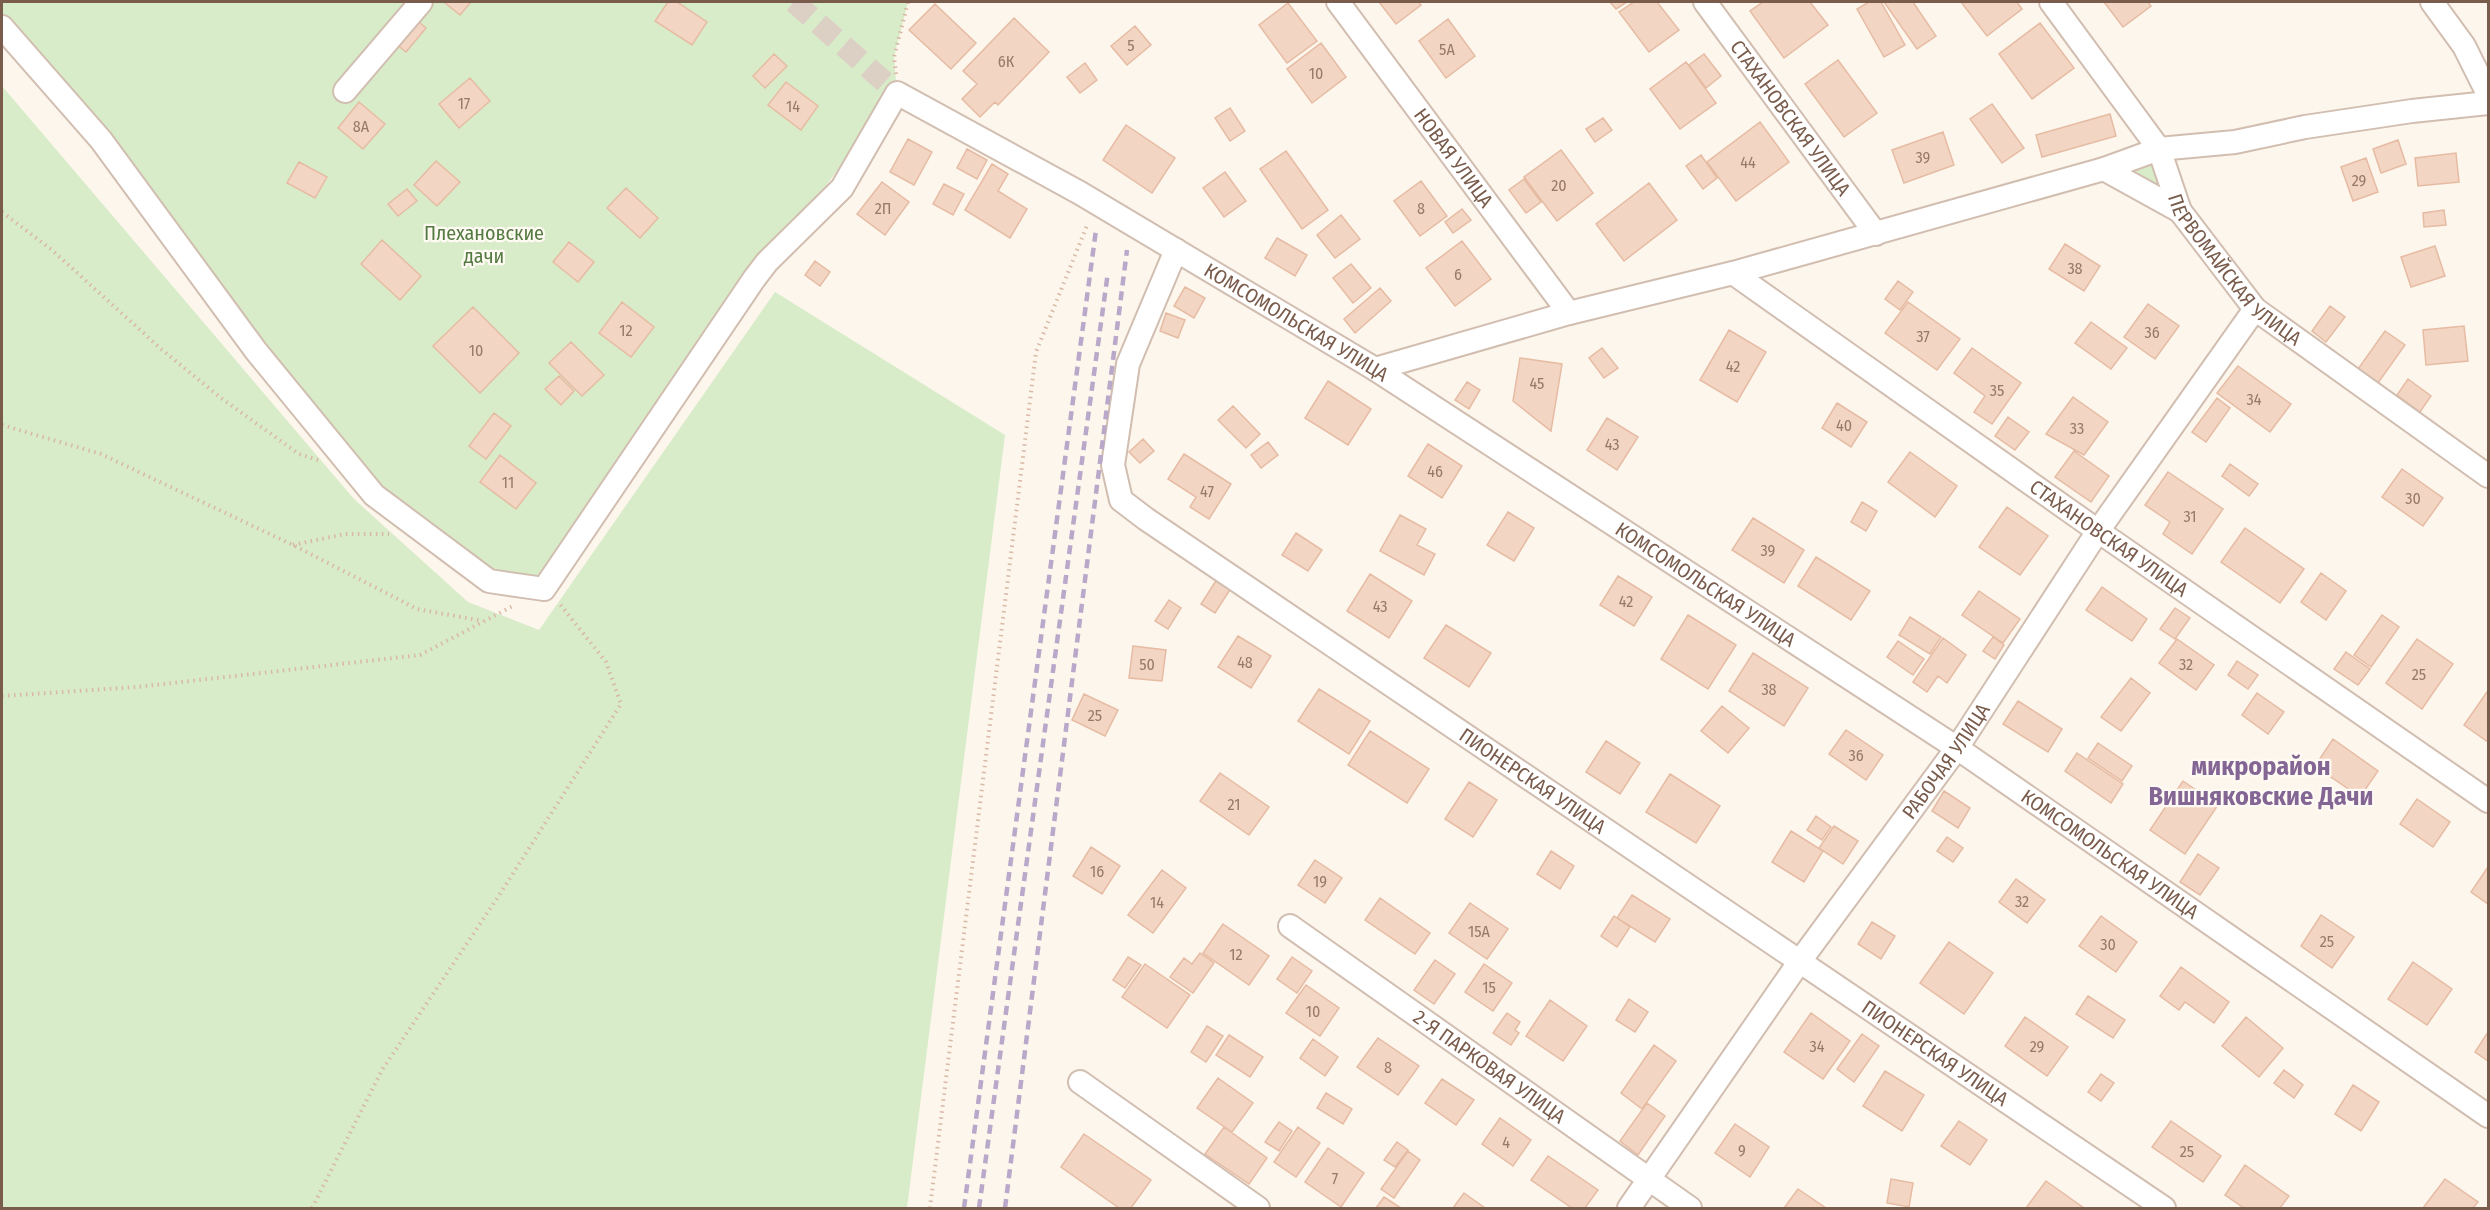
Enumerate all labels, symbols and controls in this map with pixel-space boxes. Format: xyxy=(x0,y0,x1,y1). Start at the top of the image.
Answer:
street label: СТАХАНОВСКАЯ УЛИЦА xyxy=(1725,35,1856,201)
house number: 5 xyxy=(1127,36,1135,55)
house number: 5А xyxy=(1439,40,1455,59)
house number: 6К xyxy=(998,52,1015,71)
house number: 10 xyxy=(1309,64,1323,83)
house number: 17 xyxy=(458,94,471,113)
house number: 14 xyxy=(786,97,800,116)
street label: НОВАЯ УЛИЦА xyxy=(1409,103,1499,212)
house number: 8А xyxy=(353,117,370,136)
house number: 39 xyxy=(1916,148,1931,167)
house number: 44 xyxy=(1740,153,1756,172)
house number: 29 xyxy=(2352,171,2367,190)
house number: 20 xyxy=(1551,176,1567,195)
street label: ПЕРВОМАЙСКАЯ УЛИЦА xyxy=(2163,191,2306,351)
house number: 2П xyxy=(875,199,891,218)
house number: 8 xyxy=(1417,199,1425,218)
park label: Плехановские дачи xyxy=(424,221,544,268)
street label: КОМСОМОЛЬСКАЯ УЛИЦА xyxy=(1200,258,1393,387)
house number: 38 xyxy=(2067,259,2083,278)
house number: 6 xyxy=(1454,265,1462,284)
house number: 12 xyxy=(619,321,633,340)
house number: 36 xyxy=(2144,323,2160,342)
house number: 37 xyxy=(1916,327,1930,346)
house number: 10 xyxy=(469,341,483,360)
house number: 42 xyxy=(1726,357,1740,376)
house number: 45 xyxy=(1530,374,1544,393)
house number: 35 xyxy=(1990,381,2004,400)
house number: 34 xyxy=(2247,390,2262,409)
house number: 40 xyxy=(1836,416,1852,435)
house number: 33 xyxy=(2070,419,2084,438)
house number: 43 xyxy=(1605,435,1619,454)
house number: 46 xyxy=(1427,462,1443,481)
house number: 11 xyxy=(502,473,514,492)
street label: СТАХАНОВСКАЯ УЛИЦА xyxy=(2025,475,2193,602)
house number: 47 xyxy=(1200,482,1214,501)
house number: 30 xyxy=(2405,489,2421,508)
house number: 31 xyxy=(2183,507,2197,526)
street label: КОМСОМОЛЬСКАЯ УЛИЦА xyxy=(1611,517,1801,652)
house number: 39 xyxy=(1761,541,1776,560)
house number: 42 xyxy=(1619,592,1633,611)
house number: 43 xyxy=(1373,597,1387,616)
house number: 48 xyxy=(1237,653,1253,672)
house number: 50 xyxy=(1139,655,1155,674)
house number: 32 xyxy=(2179,655,2193,674)
house number: 25 xyxy=(2412,665,2426,684)
house number: 38 xyxy=(1761,680,1777,699)
street label: РАБОЧАЯ УЛИЦА xyxy=(1897,698,1995,823)
house number: 25 xyxy=(1088,706,1102,725)
street label: ПИОНЕРСКАЯ УЛИЦА xyxy=(1455,723,1611,839)
house number: 36 xyxy=(1848,746,1864,765)
district label: микрорайон Вишняковские Дачи xyxy=(2148,751,2374,812)
street label: КОМСОМОЛЬСКАЯ УЛИЦА xyxy=(2017,784,2204,924)
house number: 21 xyxy=(1228,795,1240,814)
house number: 16 xyxy=(1090,862,1104,881)
house number: 19 xyxy=(1313,872,1327,891)
house number: 32 xyxy=(2015,892,2029,911)
house number: 14 xyxy=(1150,893,1164,912)
house number: 15А xyxy=(1468,922,1491,941)
house number: 25 xyxy=(2320,932,2334,951)
house number: 30 xyxy=(2100,935,2116,954)
house number: 12 xyxy=(1229,945,1243,964)
house number: 15 xyxy=(1482,978,1496,997)
street label: ПИОНЕРСКАЯ УЛИЦА xyxy=(1857,995,2013,1111)
house number: 10 xyxy=(1306,1002,1320,1021)
street label: 2-Я ПАРКОВАЯ УЛИЦА xyxy=(1409,1005,1570,1129)
house number: 34 xyxy=(1810,1037,1825,1056)
house number: 29 xyxy=(2030,1037,2045,1056)
house number: 8 xyxy=(1384,1058,1392,1077)
house number: 4 xyxy=(1502,1133,1510,1152)
house number: 9 xyxy=(1738,1141,1746,1160)
house number: 25 xyxy=(2180,1142,2194,1161)
house number: 7 xyxy=(1332,1169,1339,1188)

